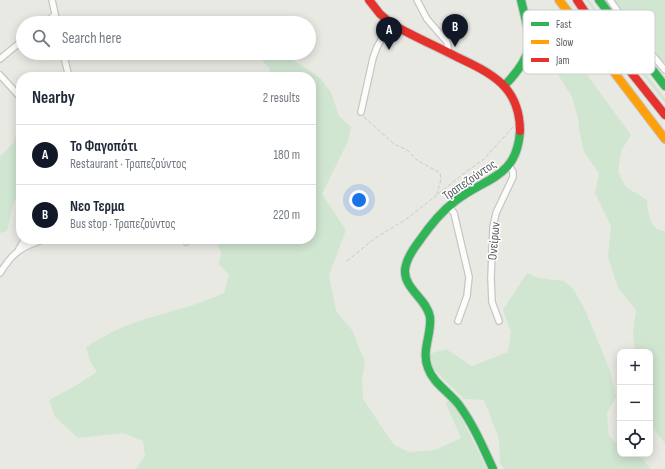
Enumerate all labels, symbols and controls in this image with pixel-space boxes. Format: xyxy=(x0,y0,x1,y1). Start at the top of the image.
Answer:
legend xyxy=(523,10,655,74)
pin: B xyxy=(442,14,468,47)
search box xyxy=(16,16,316,60)
pin: A xyxy=(376,17,402,50)
text: Fast xyxy=(556,18,572,31)
icon: search xyxy=(30,27,52,49)
text: Search here xyxy=(62,29,122,48)
text: Slow xyxy=(556,36,573,49)
text: Jam xyxy=(555,54,570,67)
text: Nearby xyxy=(32,88,75,108)
text: 2 results xyxy=(263,90,300,106)
text: Το Φαγοπότι xyxy=(70,137,138,156)
text: A xyxy=(42,147,48,163)
text: 180 m xyxy=(274,147,300,163)
text: Restaurant · Τραπεζούντος xyxy=(70,156,187,172)
street label: Τραπεζούντος xyxy=(440,156,500,204)
your location xyxy=(349,190,369,210)
text: Νεο Τερμα xyxy=(70,197,124,216)
text: B xyxy=(42,207,48,223)
text: 220 m xyxy=(273,207,300,223)
text: Bus stop · Τραπεζούντος xyxy=(70,216,176,232)
street label: Ονείρων xyxy=(484,221,504,261)
map controls xyxy=(617,349,653,457)
button: + xyxy=(617,349,653,385)
button: − xyxy=(617,385,653,421)
button: locate xyxy=(617,421,653,457)

